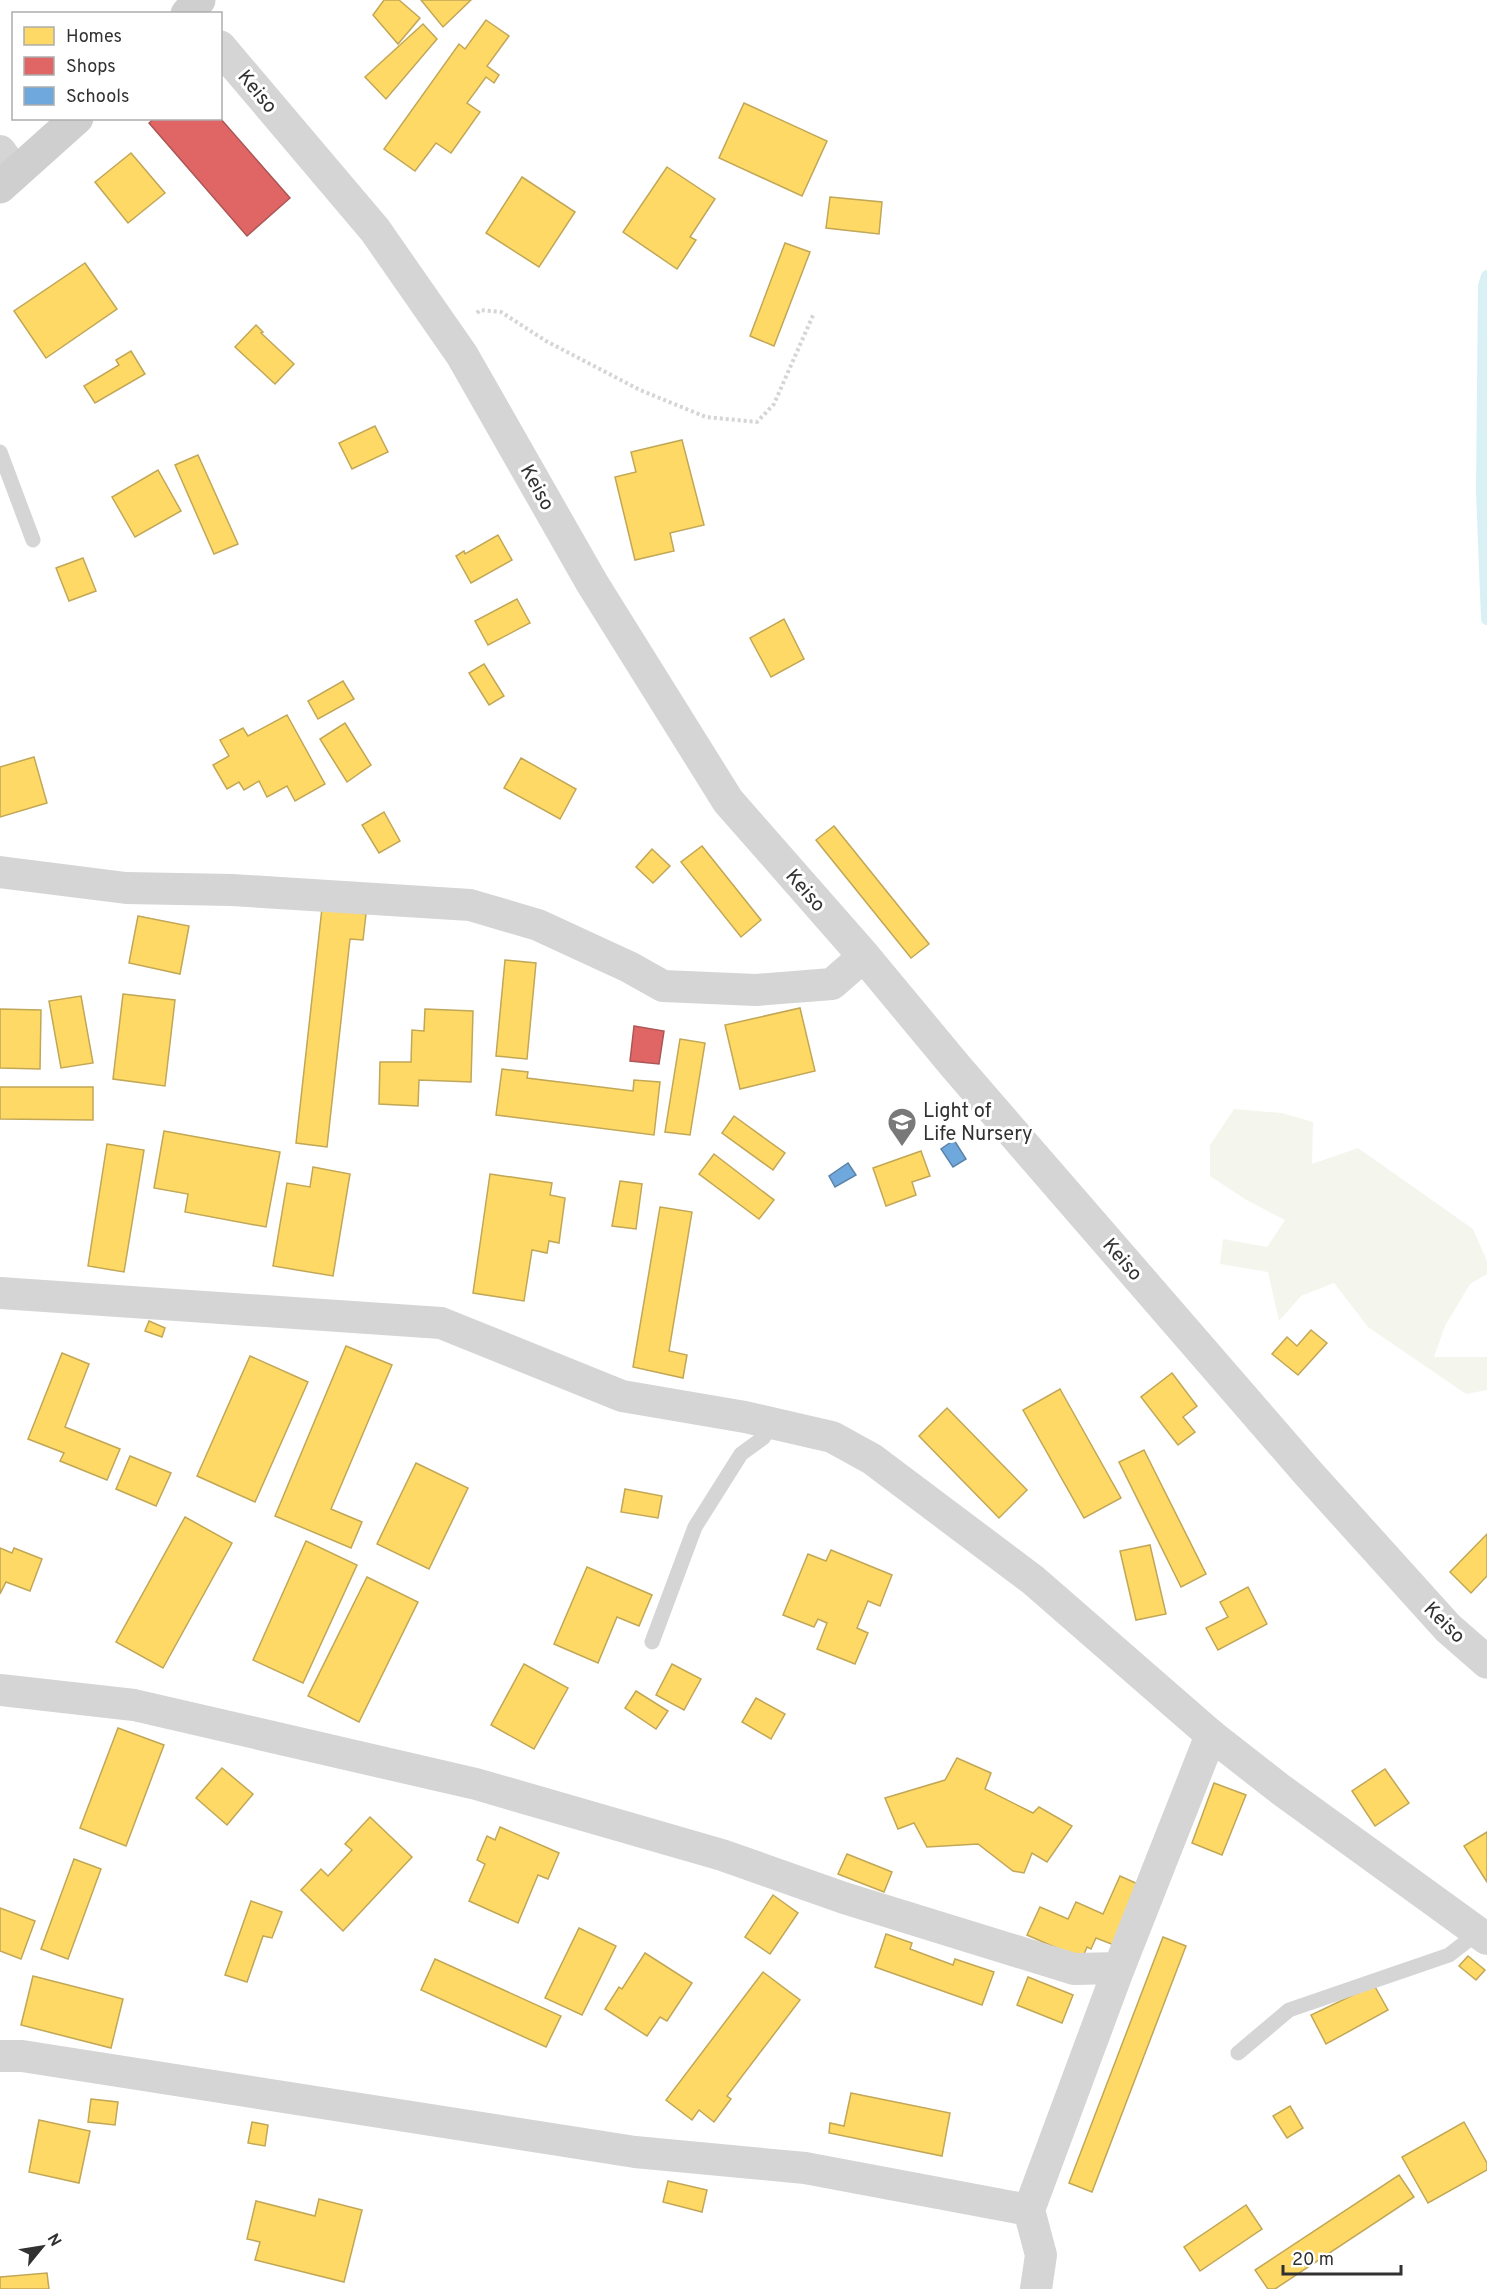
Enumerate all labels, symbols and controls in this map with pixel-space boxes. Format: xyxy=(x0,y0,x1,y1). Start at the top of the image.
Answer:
legend xyxy=(12,12,222,120)
text: Homes xyxy=(66,26,122,49)
text: Shops xyxy=(66,56,116,79)
street label: Keiso xyxy=(231,65,282,119)
text: Schools xyxy=(66,86,129,109)
street label: Keiso xyxy=(513,460,559,516)
street label: Keiso xyxy=(779,864,830,918)
place label: Light of Life Nursery xyxy=(923,1099,1033,1148)
school or university icon: Light of Life Nursery xyxy=(886,1106,918,1148)
street label: Keiso xyxy=(1096,1233,1147,1287)
street label: Keiso xyxy=(1417,1597,1470,1650)
north arrow xyxy=(12,2217,72,2277)
text: N xyxy=(42,2231,65,2250)
scale bar xyxy=(1283,2238,1402,2276)
text: 20 m xyxy=(1292,2249,1334,2272)

